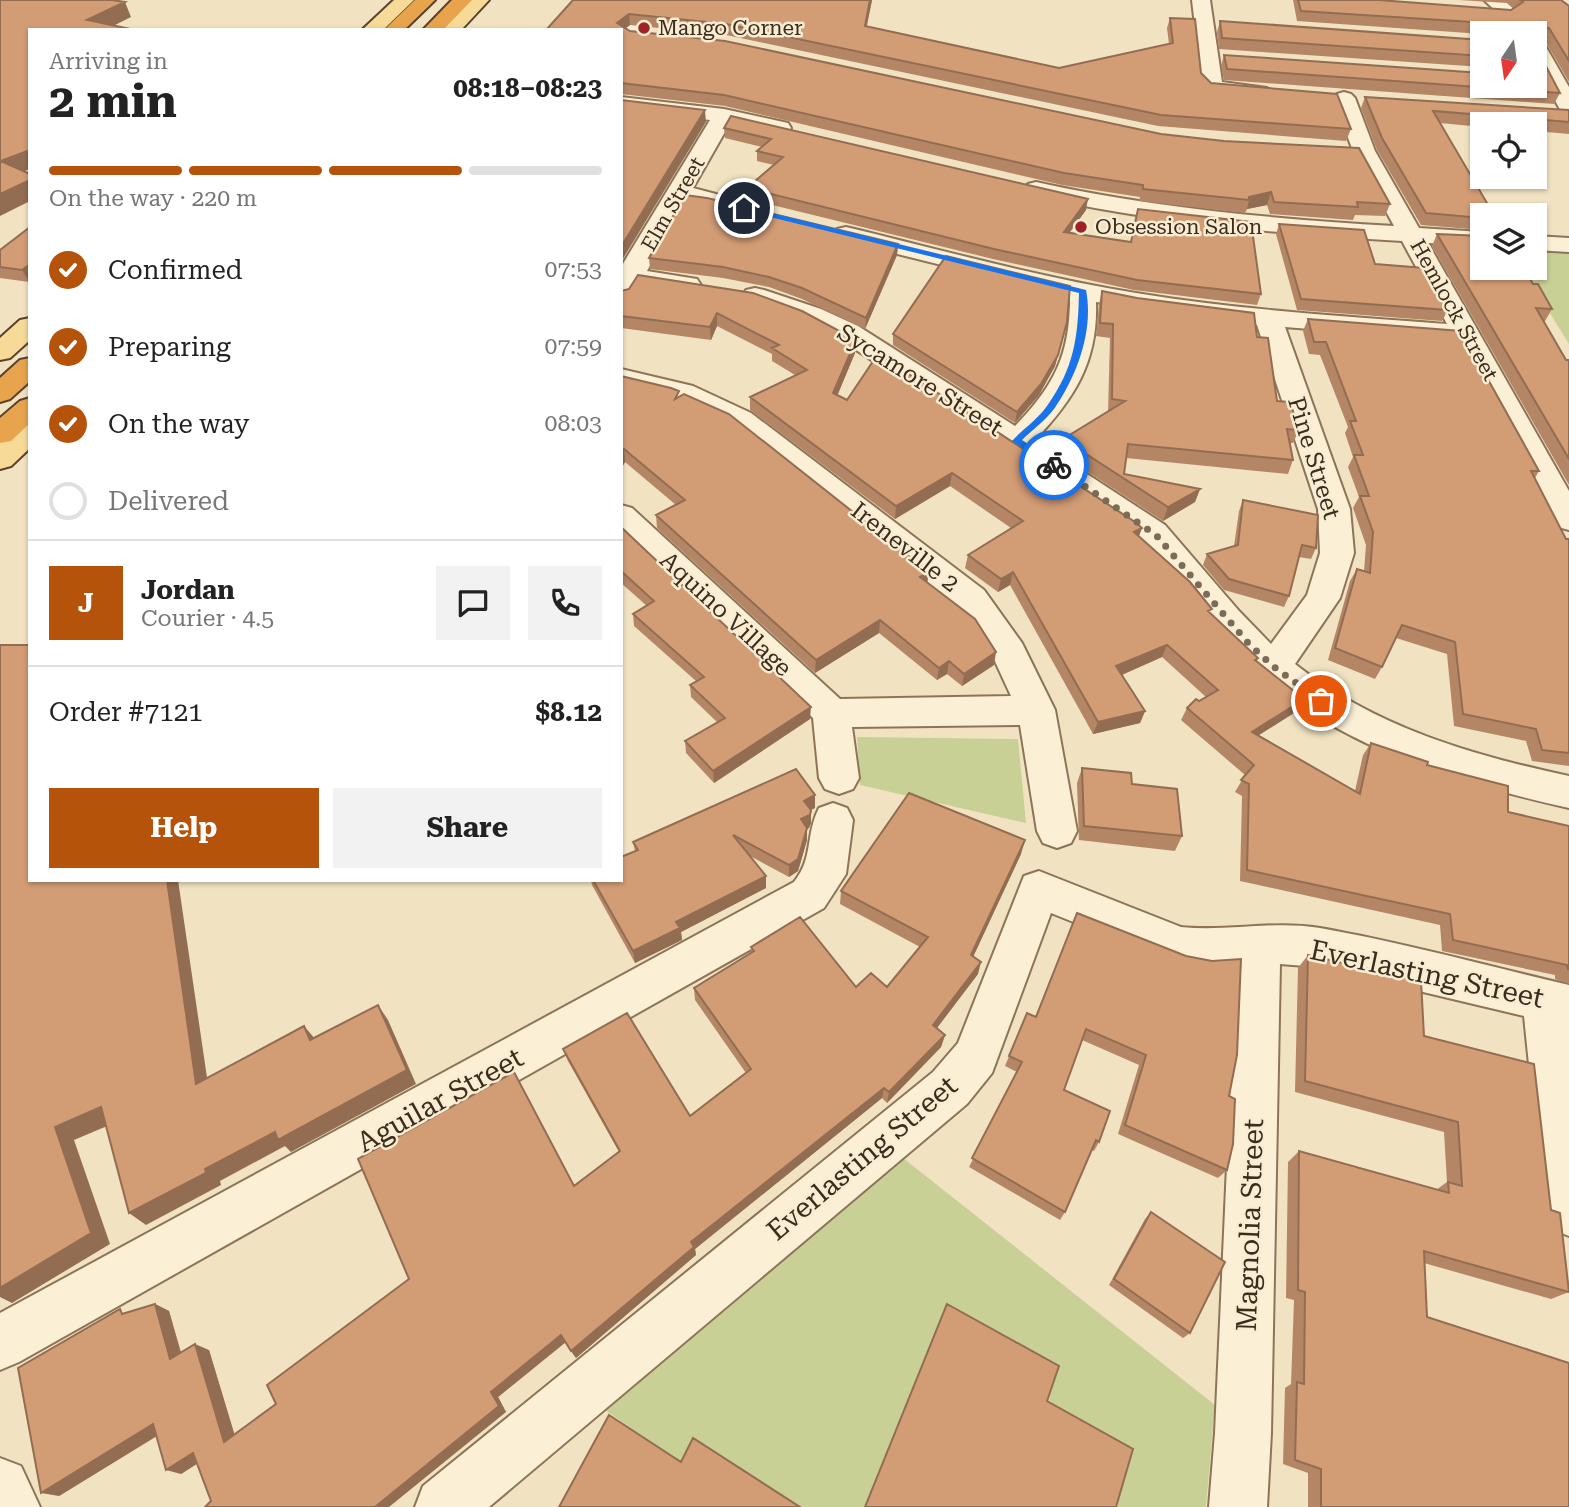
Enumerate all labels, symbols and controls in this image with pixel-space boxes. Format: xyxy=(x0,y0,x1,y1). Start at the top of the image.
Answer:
place label: Mango Corner xyxy=(658,16,803,40)
marker: Mango Corner xyxy=(636,20,652,36)
north arrow xyxy=(1470,21,1547,98)
map controls xyxy=(1470,21,1547,280)
text: Arriving in xyxy=(49,48,168,75)
text: 08:18–08:23 xyxy=(453,73,602,103)
text: 2 min xyxy=(49,74,177,128)
button: locate xyxy=(1470,112,1547,189)
street label: Elm Street xyxy=(636,153,710,255)
pin xyxy=(714,178,774,238)
text: On the way · 220 m xyxy=(49,185,257,212)
icon: home xyxy=(725,189,763,227)
button: layers xyxy=(1470,203,1547,280)
place label: Obsession Salon xyxy=(1095,215,1263,239)
marker: Obsession Salon xyxy=(1073,219,1089,235)
street label: Hemlock Street xyxy=(1405,235,1503,385)
icon: check xyxy=(49,251,87,289)
text: Confirmed xyxy=(108,255,243,285)
text: 07:53 xyxy=(545,256,602,283)
street label: Sycamore Street xyxy=(832,318,1008,442)
icon: check xyxy=(49,328,87,366)
text: Preparing xyxy=(108,332,231,362)
text: 07:59 xyxy=(545,333,602,360)
street label: Pine Street xyxy=(1282,393,1346,523)
icon: check xyxy=(49,405,87,443)
text: On the way xyxy=(108,409,249,439)
text: 08:03 xyxy=(545,410,602,437)
courier xyxy=(1019,430,1089,500)
icon: bike xyxy=(1035,446,1073,484)
text: Delivered xyxy=(108,486,229,516)
street label: Ireneville 2 xyxy=(845,496,965,598)
street label: Aquino Village xyxy=(654,546,798,682)
button: chat xyxy=(436,566,510,640)
button: phone xyxy=(528,566,602,640)
text: Jordan xyxy=(141,575,235,605)
text: J xyxy=(78,588,94,618)
text: Courier · 4.5 xyxy=(141,605,274,632)
pin xyxy=(1291,671,1351,731)
icon: bag xyxy=(1302,682,1340,720)
text: Order #7121 xyxy=(49,697,203,727)
text: $8.12 xyxy=(536,697,602,727)
button: Help xyxy=(49,788,319,868)
button: Share xyxy=(333,788,602,868)
street label: Everlasting Street xyxy=(1307,933,1547,1015)
street label: Aguilar Street xyxy=(351,1041,529,1159)
street label: Everlasting Street xyxy=(760,1069,964,1247)
street label: Magnolia Street xyxy=(1230,1118,1270,1332)

